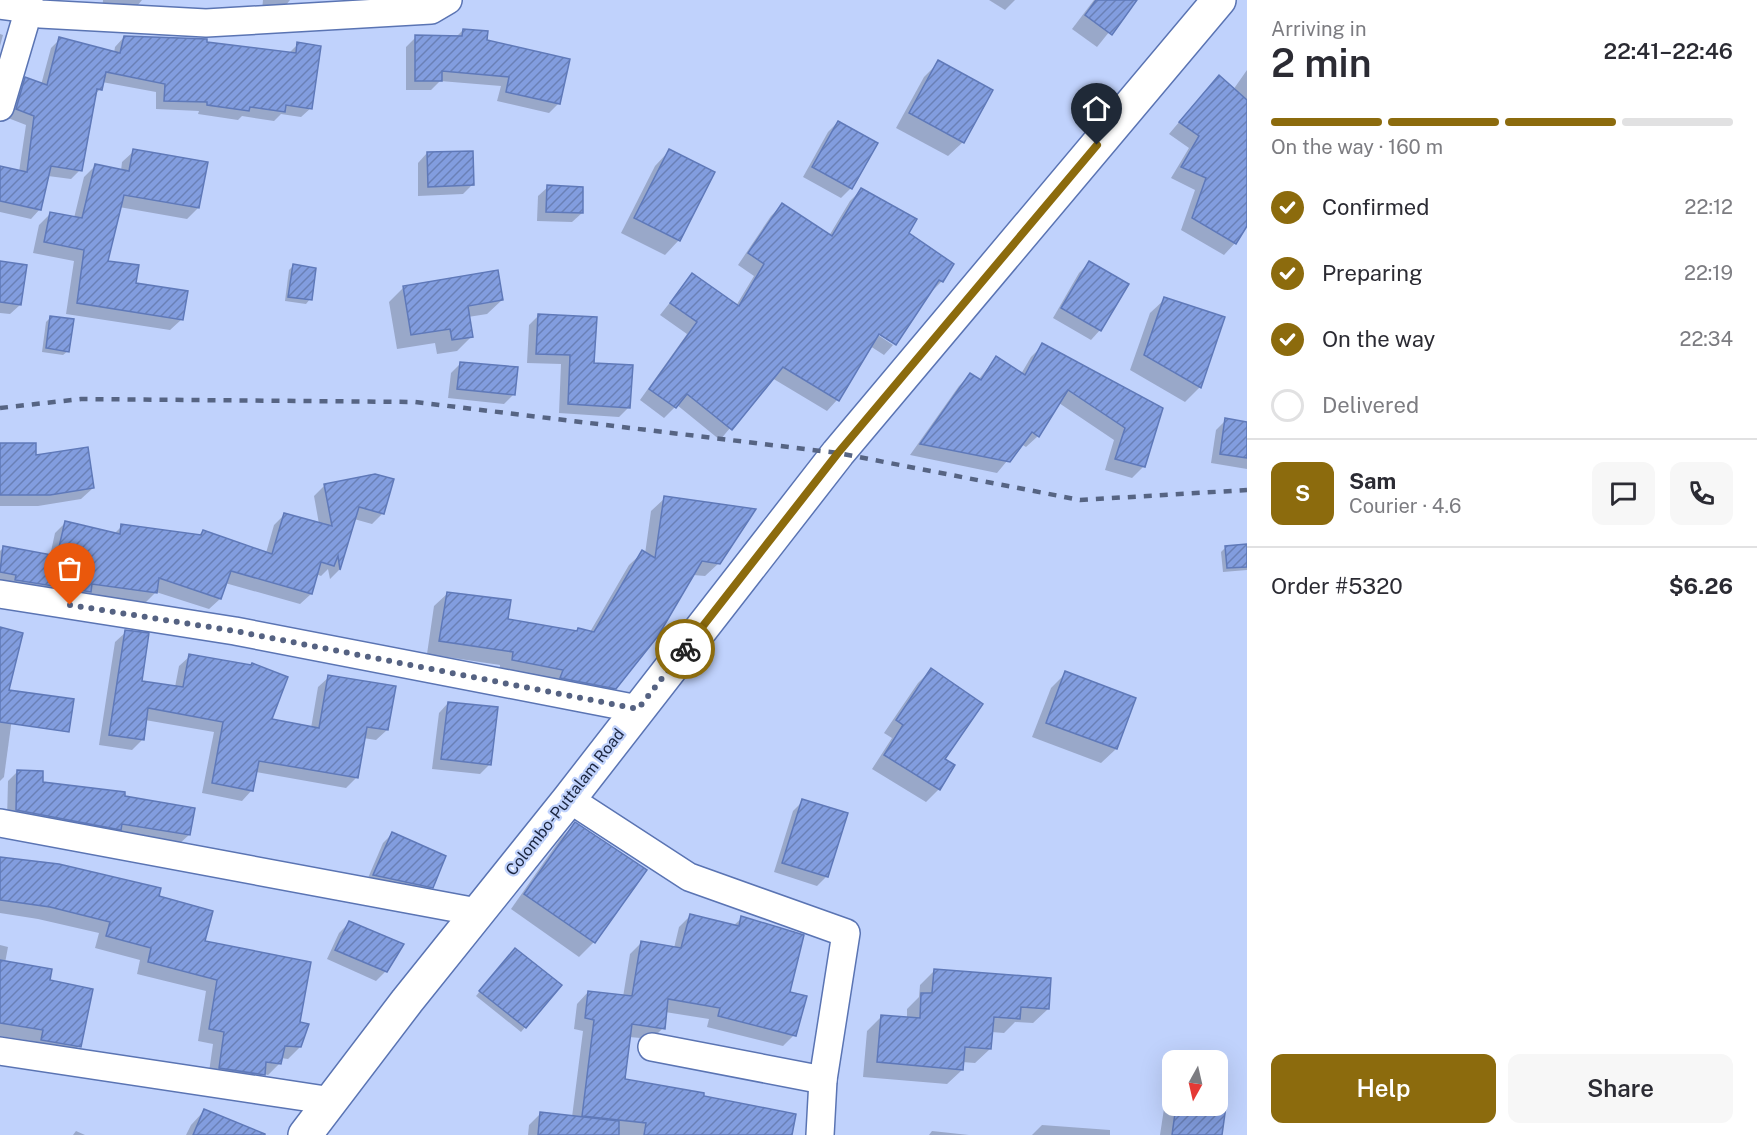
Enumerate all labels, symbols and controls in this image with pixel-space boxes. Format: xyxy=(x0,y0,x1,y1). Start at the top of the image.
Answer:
text: Arriving in xyxy=(1271,17,1366,41)
text: 22:41–22:46 xyxy=(1604,38,1733,64)
text: 2 min xyxy=(1271,40,1372,86)
pin xyxy=(1071,83,1122,145)
icon: home xyxy=(1080,92,1113,125)
text: On the way · 160 m xyxy=(1271,135,1443,159)
icon: check xyxy=(1271,191,1304,224)
text: Confirmed xyxy=(1322,194,1429,220)
text: 22:12 xyxy=(1685,195,1733,219)
icon: check xyxy=(1271,257,1304,290)
text: Preparing xyxy=(1322,260,1423,286)
text: 22:19 xyxy=(1684,261,1733,285)
icon: check xyxy=(1271,323,1304,356)
text: On the way xyxy=(1322,326,1435,352)
text: 22:34 xyxy=(1680,327,1733,351)
text: Delivered xyxy=(1322,392,1419,418)
button: chat xyxy=(1592,462,1655,525)
button: phone xyxy=(1670,462,1733,525)
text: Sam xyxy=(1349,468,1396,494)
text: S xyxy=(1295,480,1310,506)
text: Courier · 4.6 xyxy=(1349,494,1461,518)
pin xyxy=(44,543,95,605)
icon: bag xyxy=(53,552,86,585)
text: Order #5320 xyxy=(1271,573,1403,599)
text: $6.26 xyxy=(1669,573,1733,599)
courier xyxy=(655,619,715,679)
icon: bike xyxy=(669,633,702,666)
street label: Colombo-Puttalam Road xyxy=(502,725,628,879)
north arrow xyxy=(1162,1050,1228,1116)
map controls xyxy=(1162,1050,1228,1116)
button: Help xyxy=(1271,1054,1496,1123)
button: Share xyxy=(1508,1054,1733,1123)

